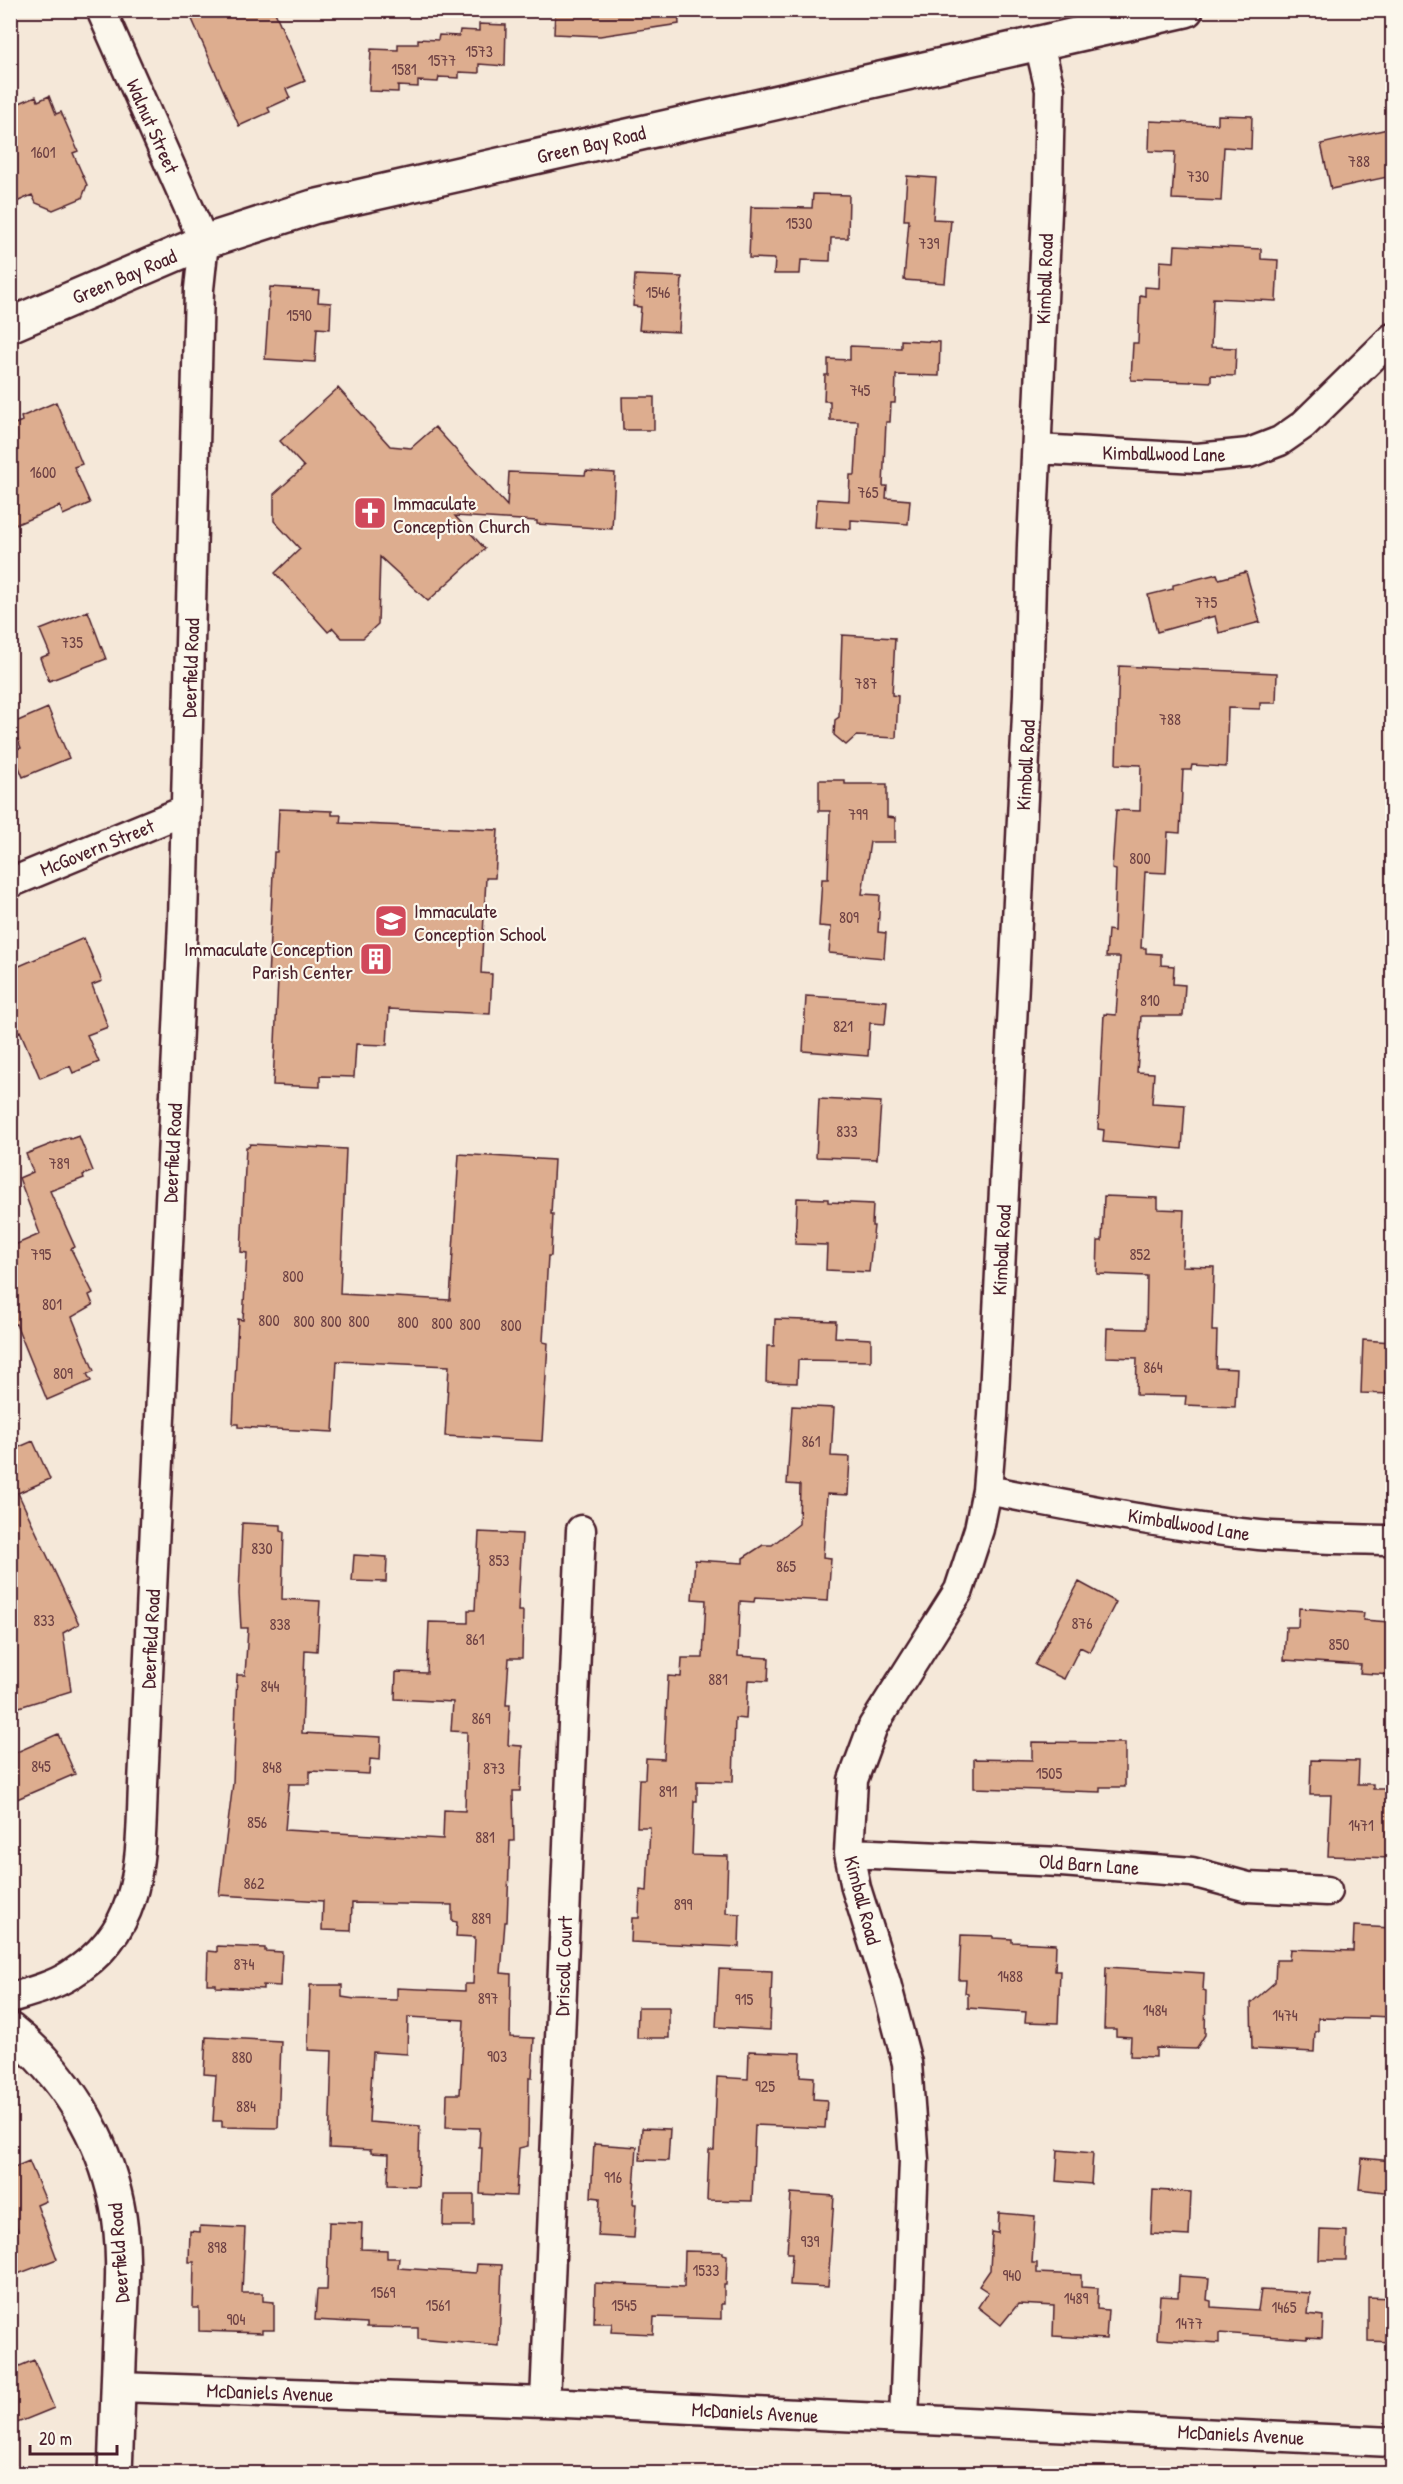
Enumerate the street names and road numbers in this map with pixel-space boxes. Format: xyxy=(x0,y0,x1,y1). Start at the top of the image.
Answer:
street label: Walnut Street xyxy=(120,75,186,178)
street label: Green Bay Road xyxy=(534,118,648,170)
street label: Kimball Road xyxy=(1029,233,1059,325)
street label: Green Bay Road xyxy=(68,242,180,310)
street label: Kimballwood Lane xyxy=(1102,438,1226,468)
street label: Deerfield Road xyxy=(175,618,205,718)
street label: Kimball Road xyxy=(1009,719,1041,811)
street label: McGovern Street xyxy=(36,811,159,882)
street label: Deerfield Road xyxy=(156,1102,188,1203)
street label: Kimball Road xyxy=(985,1204,1017,1296)
street label: Kimballwood Lane xyxy=(1126,1501,1252,1547)
street label: Deerfield Road xyxy=(134,1588,166,1689)
street label: Old Barn Lane xyxy=(1038,1847,1140,1881)
street label: Kimball Road xyxy=(838,1853,888,1947)
street label: Driscoll Court xyxy=(548,1914,578,2016)
street label: Deerfield Road xyxy=(101,2202,135,2304)
street label: McDaniels Avenue xyxy=(206,2376,334,2408)
street label: McDaniels Avenue xyxy=(691,2395,819,2429)
street label: McDaniels Avenue xyxy=(1177,2417,1305,2451)

